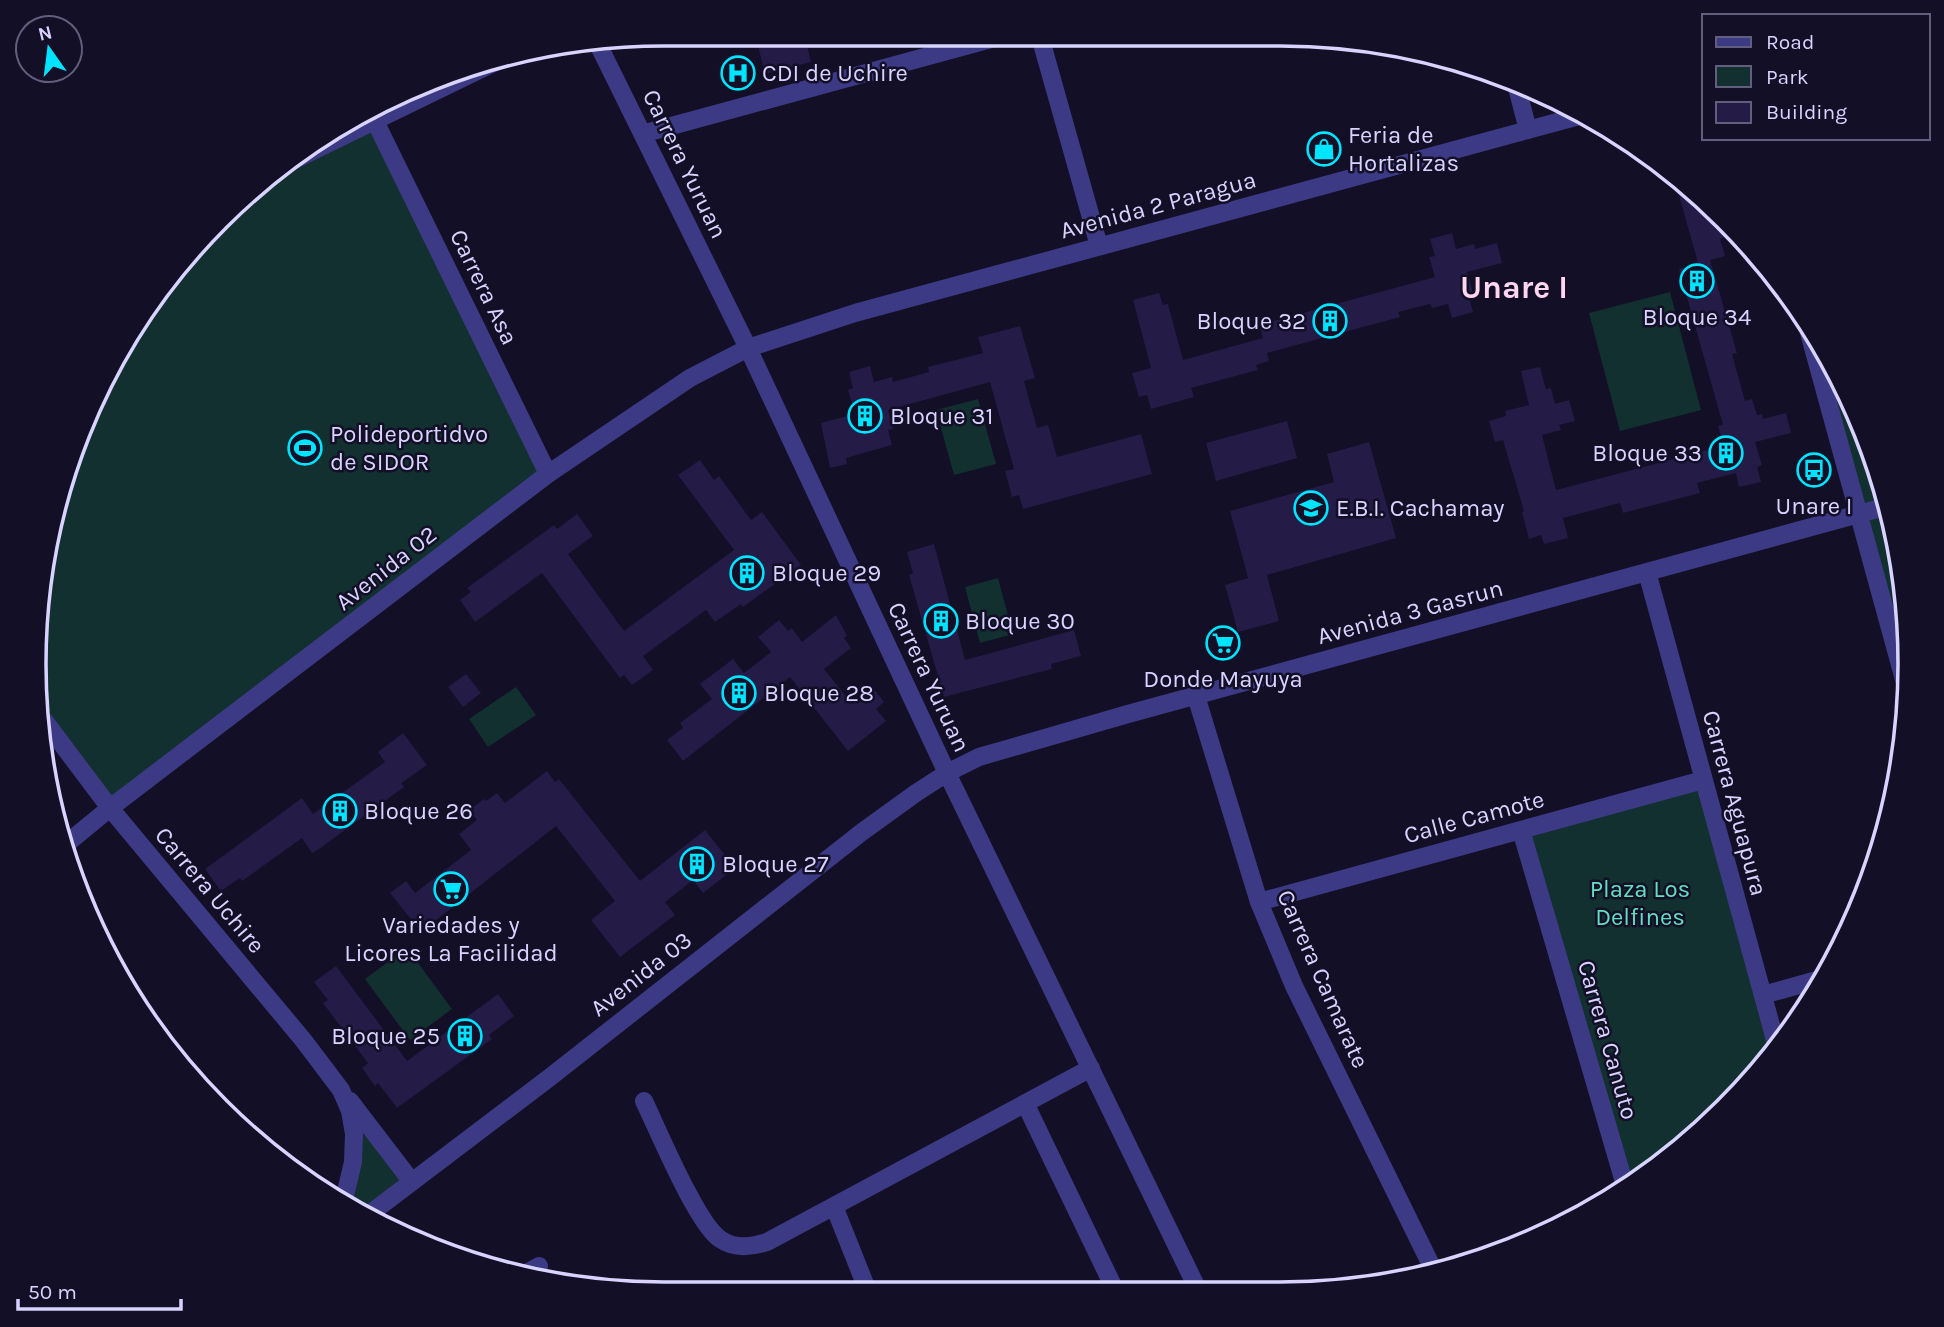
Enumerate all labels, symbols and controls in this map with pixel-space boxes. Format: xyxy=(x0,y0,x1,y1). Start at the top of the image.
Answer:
north arrow xyxy=(14,14,84,84)
legend xyxy=(1702,14,1930,140)
text: N xyxy=(36,21,54,46)
text: Road xyxy=(1766,30,1814,54)
hospital icon: CDI de Uchire xyxy=(719,54,757,92)
place label: CDI de Uchire xyxy=(762,59,908,87)
text: Park xyxy=(1766,65,1809,89)
street label: Carrera Yuruan xyxy=(637,85,733,243)
text: Building xyxy=(1766,100,1847,124)
place label: Feria de Hortalizas xyxy=(1348,121,1459,177)
shop icon: Feria de Hortalizas xyxy=(1305,130,1343,168)
street label: Avenida 2 Paragua xyxy=(1057,165,1259,245)
street label: Carrera Asa xyxy=(444,225,524,349)
building icon: Bloque 34 xyxy=(1678,262,1716,300)
district label: Unare I xyxy=(1460,269,1568,306)
building icon: Bloque 32 xyxy=(1311,302,1349,340)
place label: Bloque 34 xyxy=(1643,303,1751,331)
place label: Bloque 32 xyxy=(1197,307,1306,335)
building icon: Bloque 31 xyxy=(846,397,884,435)
place label: Bloque 31 xyxy=(890,402,993,430)
place label: Polideportidvo de SIDOR xyxy=(330,420,488,476)
sports icon: Polideportidvo de SIDOR xyxy=(286,429,324,467)
building icon: Bloque 33 xyxy=(1707,434,1745,472)
place label: Bloque 33 xyxy=(1592,439,1702,467)
bus stop icon: Unare I xyxy=(1795,451,1833,489)
school or university icon: E.B.I. Cachamay xyxy=(1292,489,1330,527)
place label: Unare I xyxy=(1776,492,1852,520)
place label: E.B.I. Cachamay xyxy=(1336,494,1505,522)
street label: Avenida 02 xyxy=(330,520,442,616)
building icon: Bloque 29 xyxy=(728,554,766,592)
place label: Bloque 29 xyxy=(772,559,881,587)
street label: Avenida 3 Gasrun xyxy=(1314,574,1506,650)
street label: Carrera Yuruan xyxy=(882,598,976,756)
building icon: Bloque 30 xyxy=(922,602,960,640)
place label: Bloque 30 xyxy=(965,607,1075,635)
supermarket icon: Donde Mayuya xyxy=(1204,624,1242,662)
place label: Donde Mayuya xyxy=(1143,665,1303,693)
building icon: Bloque 28 xyxy=(720,674,758,712)
place label: Bloque 28 xyxy=(764,679,874,707)
street label: Carrera Aguapura xyxy=(1697,707,1773,899)
street label: Calle Camote xyxy=(1401,785,1547,849)
building icon: Bloque 26 xyxy=(321,792,359,830)
place label: Bloque 26 xyxy=(364,797,473,825)
street label: Carrera Uchire xyxy=(149,821,271,959)
building icon: Bloque 27 xyxy=(678,845,716,883)
place label: Bloque 27 xyxy=(722,850,829,878)
supermarket icon: Variedades y Licores La Facilidad xyxy=(432,870,470,908)
park label: Plaza Los Delfines xyxy=(1590,875,1690,931)
street label: Carrera Camarate xyxy=(1271,886,1375,1072)
place label: Variedades y Licores La Facilidad xyxy=(344,911,558,967)
street label: Avenida 03 xyxy=(585,926,697,1022)
street label: Carrera Canuto xyxy=(1572,957,1644,1123)
building icon: Bloque 25 xyxy=(446,1017,484,1055)
place label: Bloque 25 xyxy=(331,1022,440,1050)
scale bar xyxy=(18,1268,180,1312)
text: 50 m xyxy=(28,1280,77,1304)

